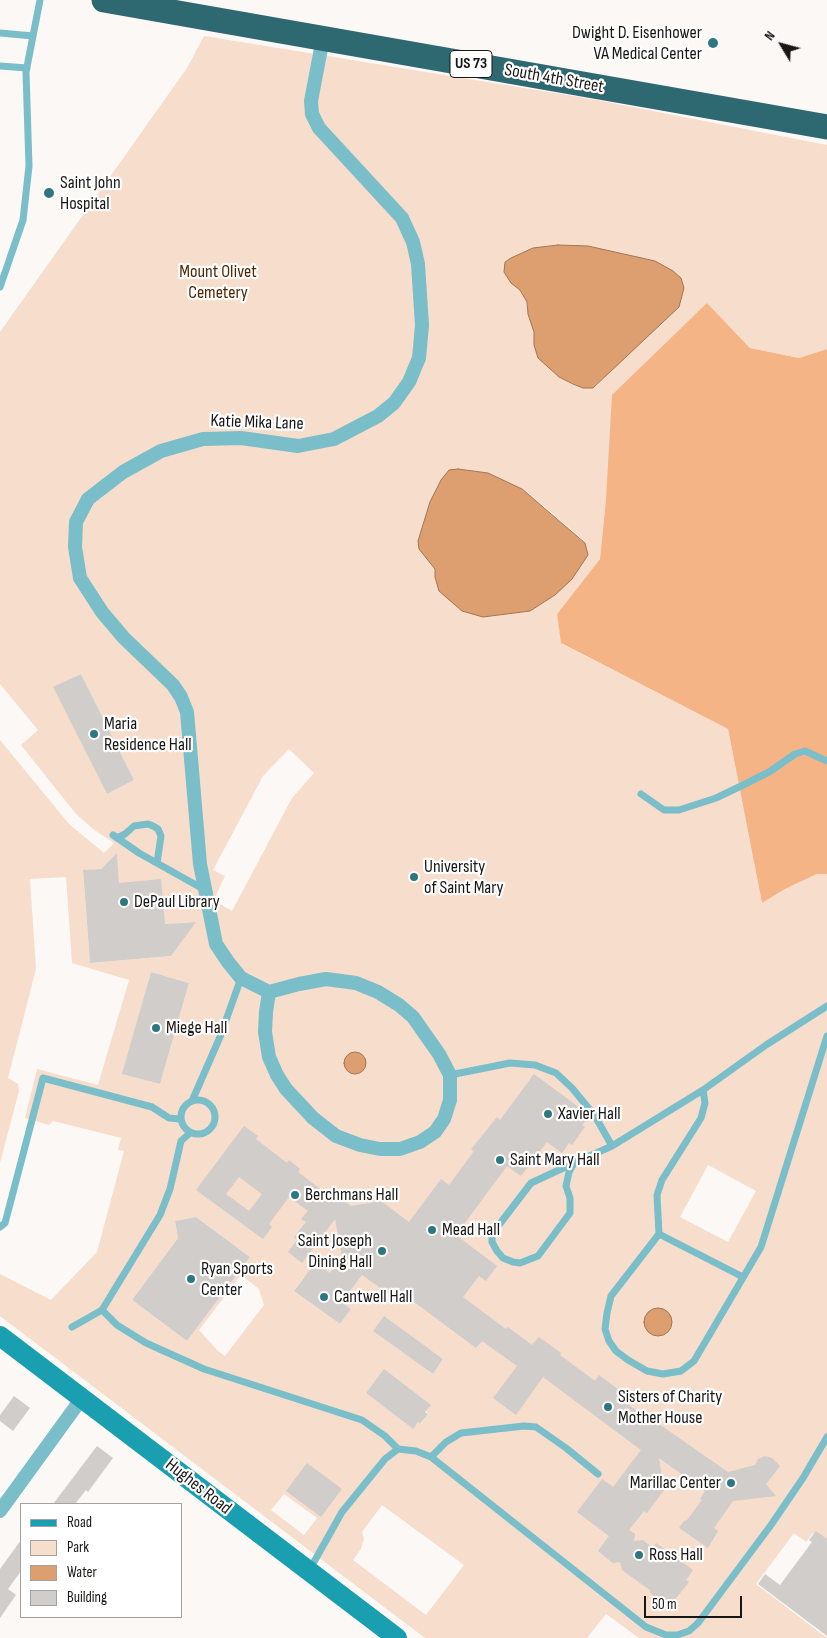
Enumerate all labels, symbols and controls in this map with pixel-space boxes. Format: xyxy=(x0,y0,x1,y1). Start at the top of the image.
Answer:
north arrow xyxy=(757,20,807,70)
place label: Dwight D. Eisenhower VA Medical Center xyxy=(572,22,702,64)
text: N xyxy=(761,28,779,44)
marker: Dwight D. Eisenhower VA Medical Center xyxy=(706,36,720,50)
road number: US 73 xyxy=(450,51,492,78)
street label: South 4th Street xyxy=(503,60,605,98)
place label: Saint John Hospital xyxy=(60,172,121,214)
marker: Saint John Hospital xyxy=(42,186,56,200)
park label: Mount Olivet Cemetery xyxy=(179,261,257,304)
street label: Katie Mika Lane xyxy=(210,411,304,435)
place label: Maria Residence Hall xyxy=(104,713,192,756)
marker: Maria Residence Hall xyxy=(88,728,100,740)
place label: University of Saint Mary xyxy=(424,856,504,899)
marker: University of Saint Mary xyxy=(408,871,420,883)
place label: DePaul Library xyxy=(134,891,220,913)
marker: DePaul Library xyxy=(118,896,130,908)
place label: Miege Hall xyxy=(166,1017,227,1039)
marker: Miege Hall xyxy=(150,1022,162,1034)
place label: Xavier Hall xyxy=(558,1103,621,1125)
marker: Xavier Hall xyxy=(542,1108,554,1120)
place label: Saint Mary Hall xyxy=(510,1149,600,1171)
marker: Saint Mary Hall xyxy=(494,1154,506,1166)
place label: Berchmans Hall xyxy=(305,1184,398,1206)
marker: Berchmans Hall xyxy=(289,1189,301,1201)
place label: Mead Hall xyxy=(442,1219,500,1241)
marker: Mead Hall xyxy=(426,1224,438,1236)
place label: Saint Joseph Dining Hall xyxy=(298,1230,372,1272)
marker: Saint Joseph Dining Hall xyxy=(376,1245,388,1257)
place label: Ryan Sports Center xyxy=(201,1258,273,1300)
marker: Ryan Sports Center xyxy=(185,1273,197,1285)
place label: Cantwell Hall xyxy=(334,1286,412,1308)
marker: Cantwell Hall xyxy=(318,1291,330,1303)
place label: Sisters of Charity Mother House xyxy=(618,1386,722,1428)
marker: Sisters of Charity Mother House xyxy=(602,1401,614,1413)
street label: Hughes Road xyxy=(161,1454,235,1520)
place label: Marillac Center xyxy=(630,1472,721,1494)
marker: Marillac Center xyxy=(725,1477,737,1489)
legend xyxy=(20,1503,182,1618)
text: Road xyxy=(67,1513,92,1532)
text: Park xyxy=(67,1538,89,1557)
place label: Ross Hall xyxy=(649,1544,703,1566)
marker: Ross Hall xyxy=(633,1549,645,1561)
text: Water xyxy=(67,1563,97,1582)
scale bar xyxy=(647,1586,744,1618)
text: Building xyxy=(67,1588,107,1607)
text: 50 m xyxy=(652,1595,677,1614)

